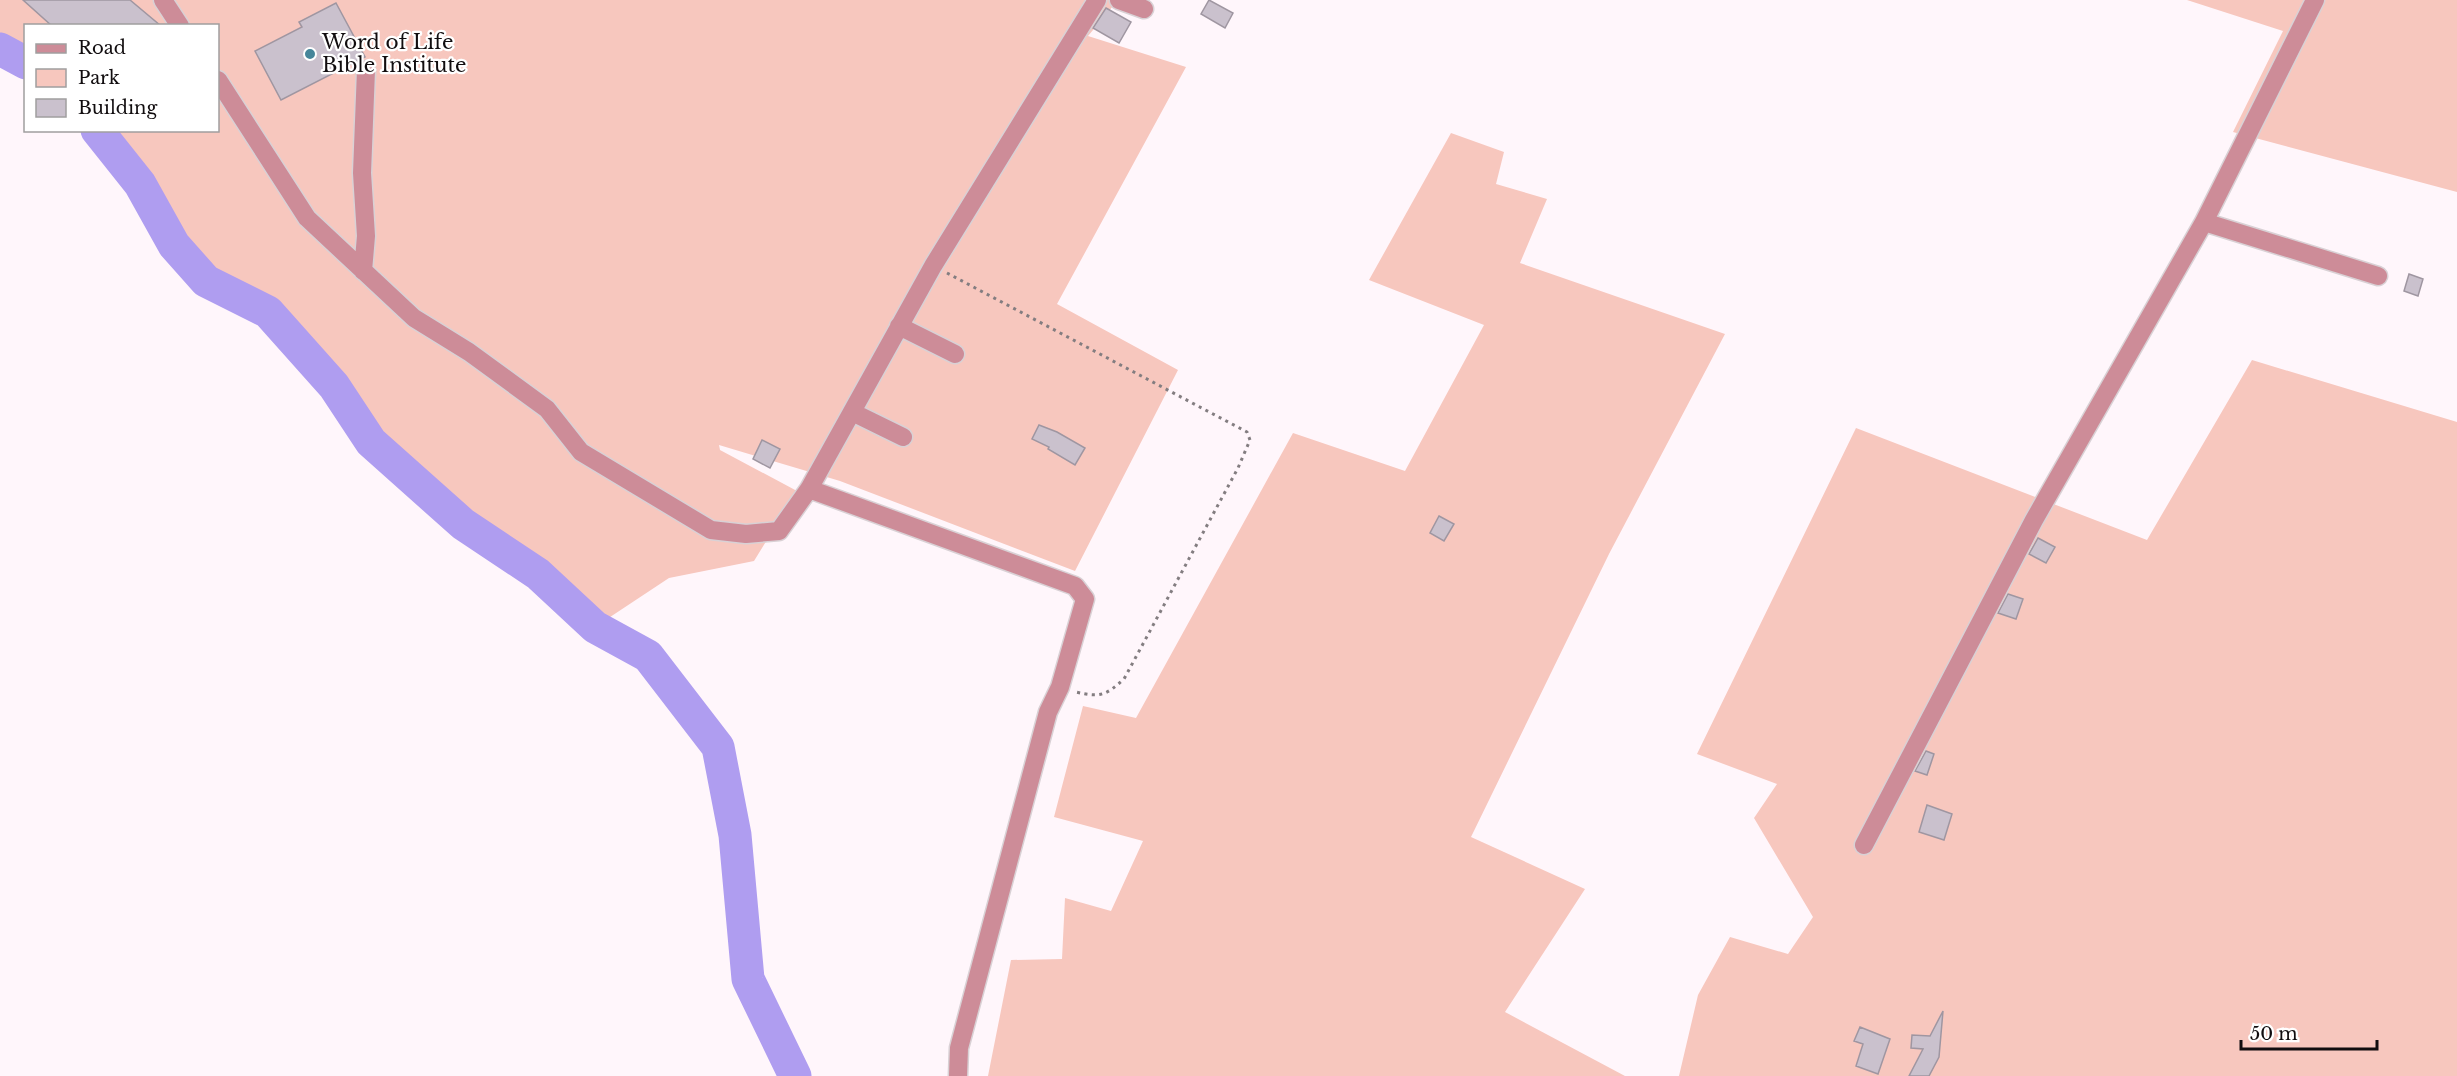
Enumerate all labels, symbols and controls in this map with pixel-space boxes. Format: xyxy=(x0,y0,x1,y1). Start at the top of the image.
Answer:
legend xyxy=(24,24,219,132)
place label: Word of Life Bible Institute xyxy=(321,30,466,77)
text: Road xyxy=(78,37,126,59)
marker: Word of Life Bible Institute xyxy=(303,47,317,61)
text: Park xyxy=(78,67,120,89)
text: Building xyxy=(78,97,157,119)
scale bar xyxy=(2241,1013,2378,1051)
text: 50 m xyxy=(2250,1023,2298,1045)

